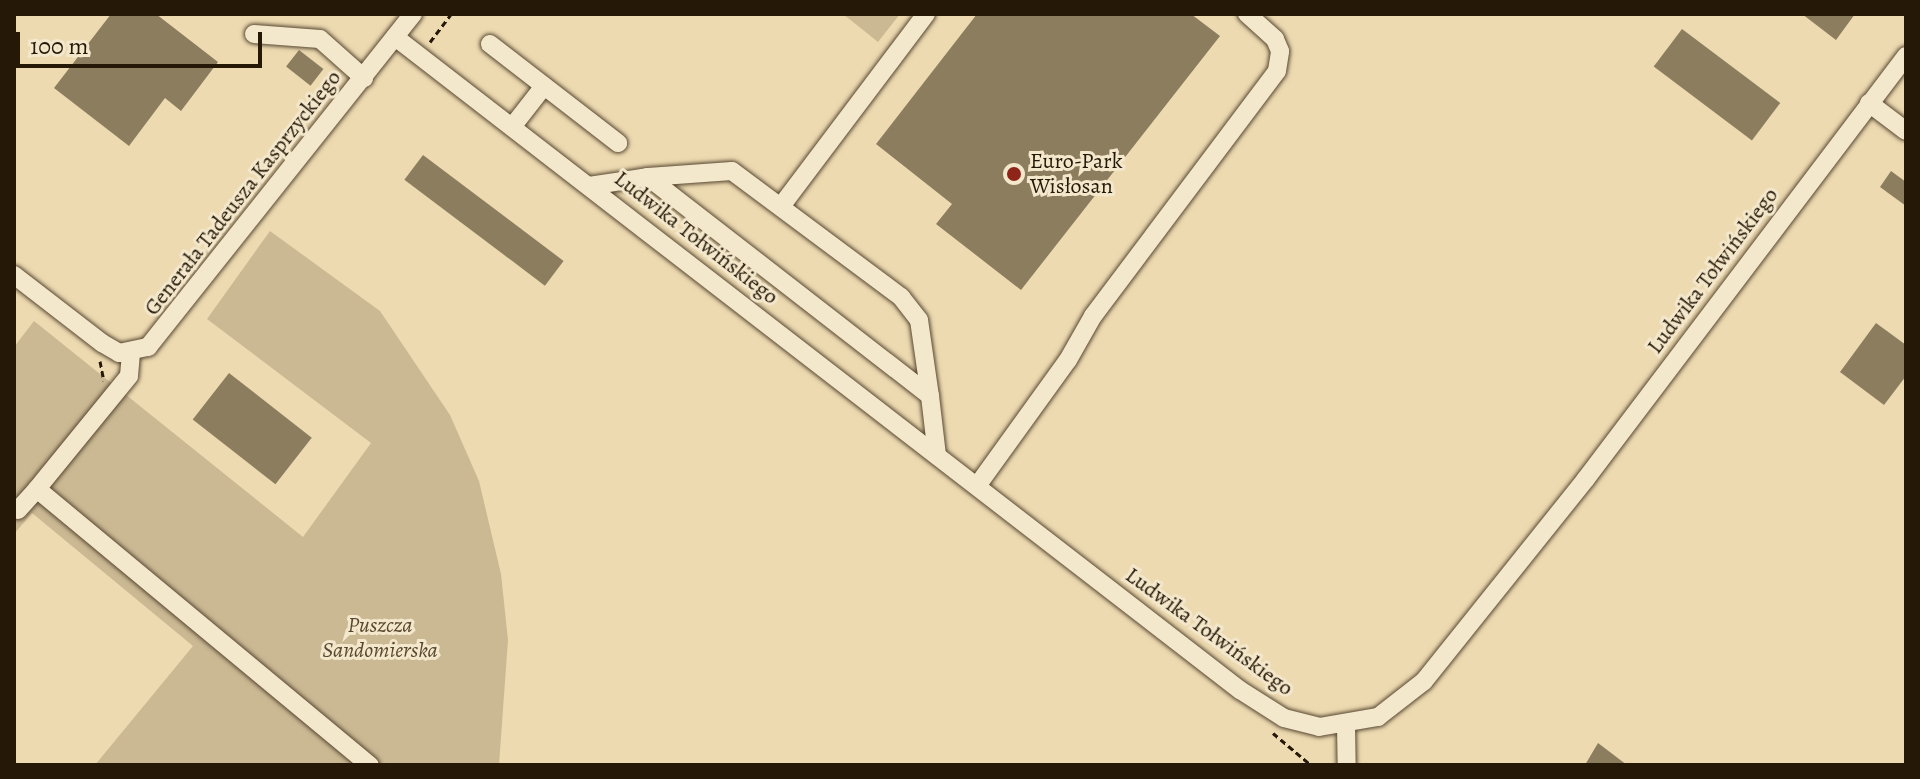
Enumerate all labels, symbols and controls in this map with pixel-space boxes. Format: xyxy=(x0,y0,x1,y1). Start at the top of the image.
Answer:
scale bar xyxy=(20,16,266,66)
text: 100 m xyxy=(30,30,89,62)
street label: Generała Tadeusza Kasprzyckiego xyxy=(139,65,347,321)
place label: Euro-Park Wisłosan xyxy=(1030,148,1123,200)
marker: Euro-Park Wisłosan xyxy=(1005,165,1023,183)
street label: Ludwika Tołwińskiego xyxy=(609,166,783,310)
street label: Ludwika Tołwińskiego xyxy=(1642,183,1784,359)
street label: Ludwika Tołwińskiego xyxy=(1120,562,1298,702)
park label: Puszcza Sandomierska xyxy=(322,612,438,664)

